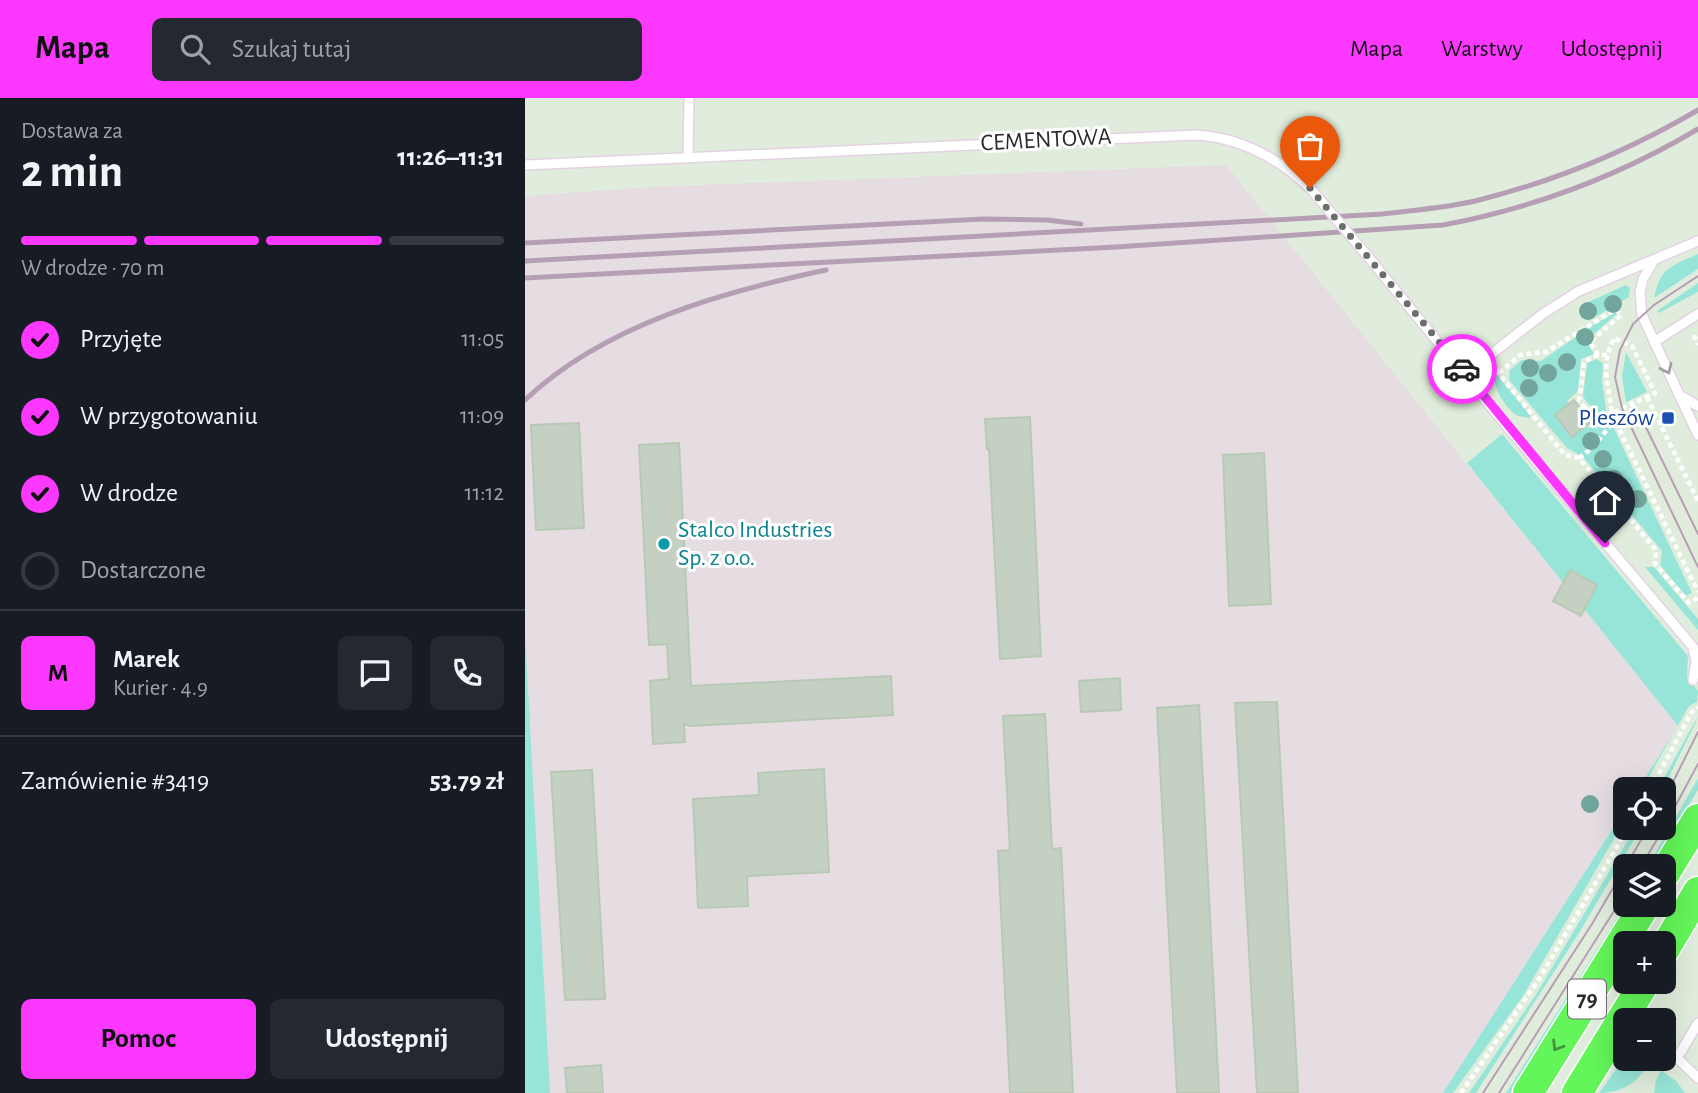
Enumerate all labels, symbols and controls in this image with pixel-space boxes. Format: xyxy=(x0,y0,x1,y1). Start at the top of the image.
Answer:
search box xyxy=(152,18,642,81)
icon: search xyxy=(176,30,214,68)
text: Mapa xyxy=(35,32,110,65)
text: Szukaj tutaj xyxy=(232,36,351,62)
text: Mapa xyxy=(1350,37,1403,61)
text: Warstwy xyxy=(1441,37,1523,61)
text: Udostępnij xyxy=(1561,37,1663,61)
pin xyxy=(1280,116,1340,188)
text: Dostawa za xyxy=(21,120,123,143)
street label: CEMENTOWA xyxy=(980,125,1112,155)
icon: bag xyxy=(1291,127,1329,165)
text: 11:26–11:31 xyxy=(397,144,504,170)
text: 2 min xyxy=(21,149,123,195)
text: W drodze · 70 m xyxy=(21,257,164,280)
icon: check xyxy=(21,321,59,359)
text: Przyjęte xyxy=(80,326,162,352)
text: 11:05 xyxy=(461,328,504,351)
courier xyxy=(1427,334,1497,404)
icon: car xyxy=(1443,350,1481,388)
one-way arrow xyxy=(1659,362,1673,374)
icon: check xyxy=(21,398,59,436)
text: W przygotowaniu xyxy=(80,403,258,429)
text: 11:09 xyxy=(460,405,504,428)
place label: Pleszów xyxy=(1578,406,1654,430)
marker: Pleszów xyxy=(1660,410,1676,426)
pin xyxy=(1575,471,1635,543)
icon: check xyxy=(21,475,59,513)
text: W drodze xyxy=(80,480,178,506)
text: 11:12 xyxy=(465,482,504,505)
icon: home xyxy=(1586,482,1624,520)
place label: Stalco Industries Sp. z o.o. xyxy=(678,518,832,570)
marker: Stalco Industries Sp. z o.o. xyxy=(656,536,672,552)
text: Dostarczone xyxy=(80,557,206,583)
button: chat xyxy=(338,636,412,710)
button: phone xyxy=(430,636,504,710)
text: Marek xyxy=(113,646,180,672)
text: M xyxy=(48,660,68,686)
text: Kurier · 4.9 xyxy=(113,677,208,700)
text: Zamówienie #3419 xyxy=(21,768,209,794)
text: 53.79 zł xyxy=(429,768,504,794)
map controls xyxy=(1613,777,1676,1071)
button: locate xyxy=(1613,777,1676,840)
button: layers xyxy=(1613,854,1676,917)
button: + xyxy=(1613,931,1676,994)
road number: 79 xyxy=(1568,980,1606,1018)
button: Pomoc xyxy=(21,999,256,1079)
button: Udostępnij xyxy=(270,999,504,1079)
button: − xyxy=(1613,1008,1676,1071)
one-way arrow xyxy=(1553,1039,1566,1052)

